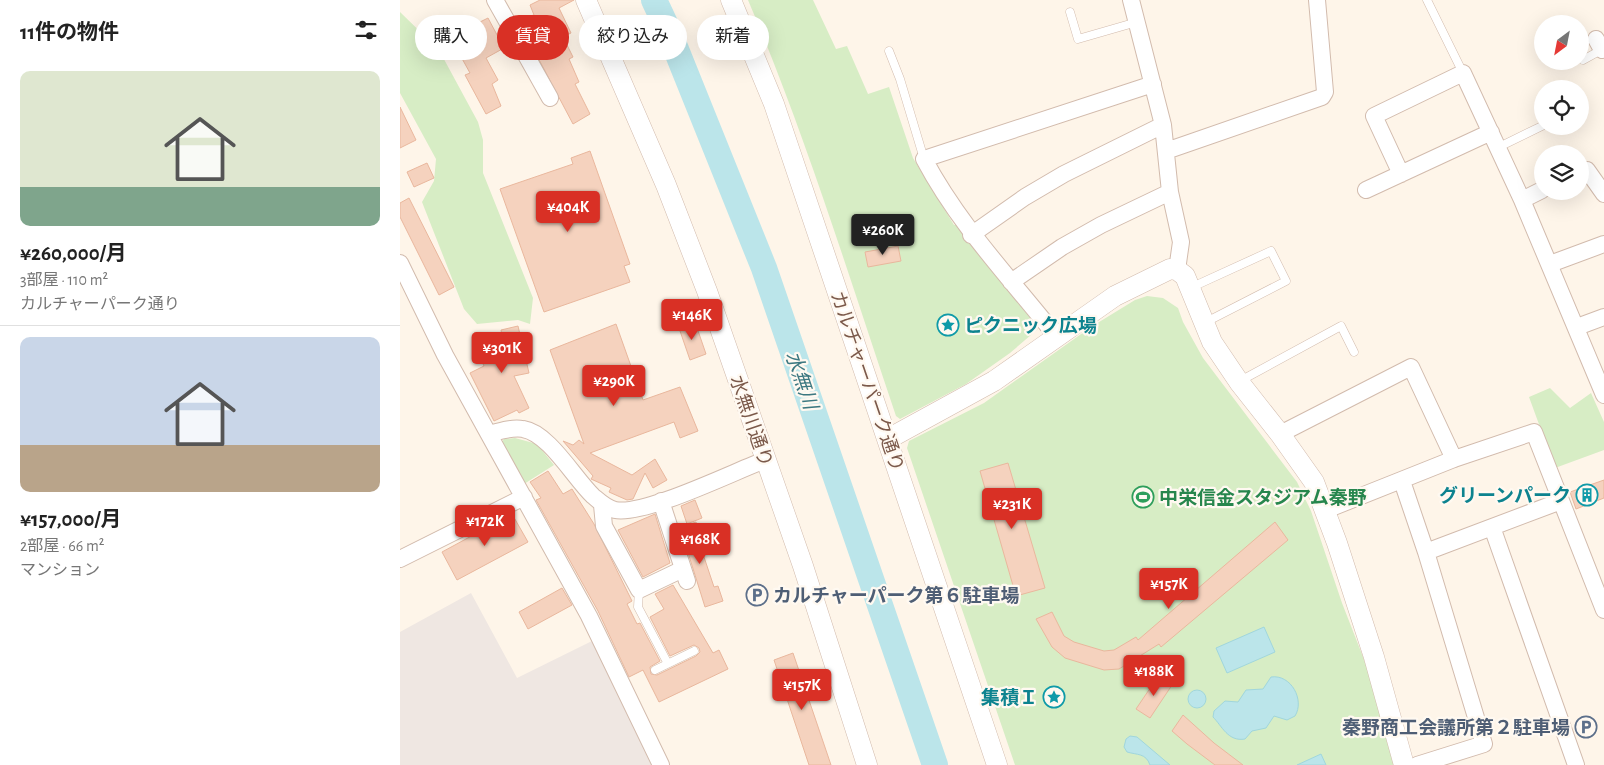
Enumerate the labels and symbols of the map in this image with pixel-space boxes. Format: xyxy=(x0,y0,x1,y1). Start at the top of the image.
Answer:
north arrow xyxy=(1534,15,1589,70)
pin: ¥404K xyxy=(533,190,603,233)
pin: ¥260K xyxy=(848,214,918,256)
street label: カルチャーパーク通り xyxy=(827,288,907,474)
pin: ¥146K xyxy=(657,298,727,341)
place icon: ピクニック広場 xyxy=(936,313,960,337)
place label: ピクニック広場 xyxy=(964,316,1097,336)
pin: ¥301K xyxy=(467,332,537,374)
water label: 水無川 xyxy=(782,348,822,414)
pin: ¥290K xyxy=(579,364,649,407)
street label: 水無川通り xyxy=(726,373,776,470)
building icon: グリーンパーク xyxy=(1575,483,1599,507)
sports icon: 中栄信金スタジアム秦野 xyxy=(1131,485,1155,509)
place label: グリーンパーク xyxy=(1439,485,1571,506)
place label: 中栄信金スタジアム秦野 xyxy=(1159,487,1367,508)
pin: ¥231K xyxy=(977,488,1047,530)
pin: ¥172K xyxy=(450,504,520,547)
pin: ¥168K xyxy=(665,522,735,565)
pin: ¥157K xyxy=(1134,568,1204,610)
parking icon: カルチャーパーク第６駐車場 xyxy=(745,583,769,607)
place label: カルチャーパーク第６駐車場 xyxy=(773,585,1020,606)
pin: ¥188K xyxy=(1119,654,1189,697)
pin: ¥157K xyxy=(767,668,837,711)
place icon: 集積Ｉ xyxy=(1042,685,1066,709)
place label: 集積Ｉ xyxy=(981,687,1038,708)
parking icon: 秦野商工会議所第２駐車場 xyxy=(1574,715,1598,739)
place label: 秦野商工会議所第２駐車場 xyxy=(1342,717,1570,738)

